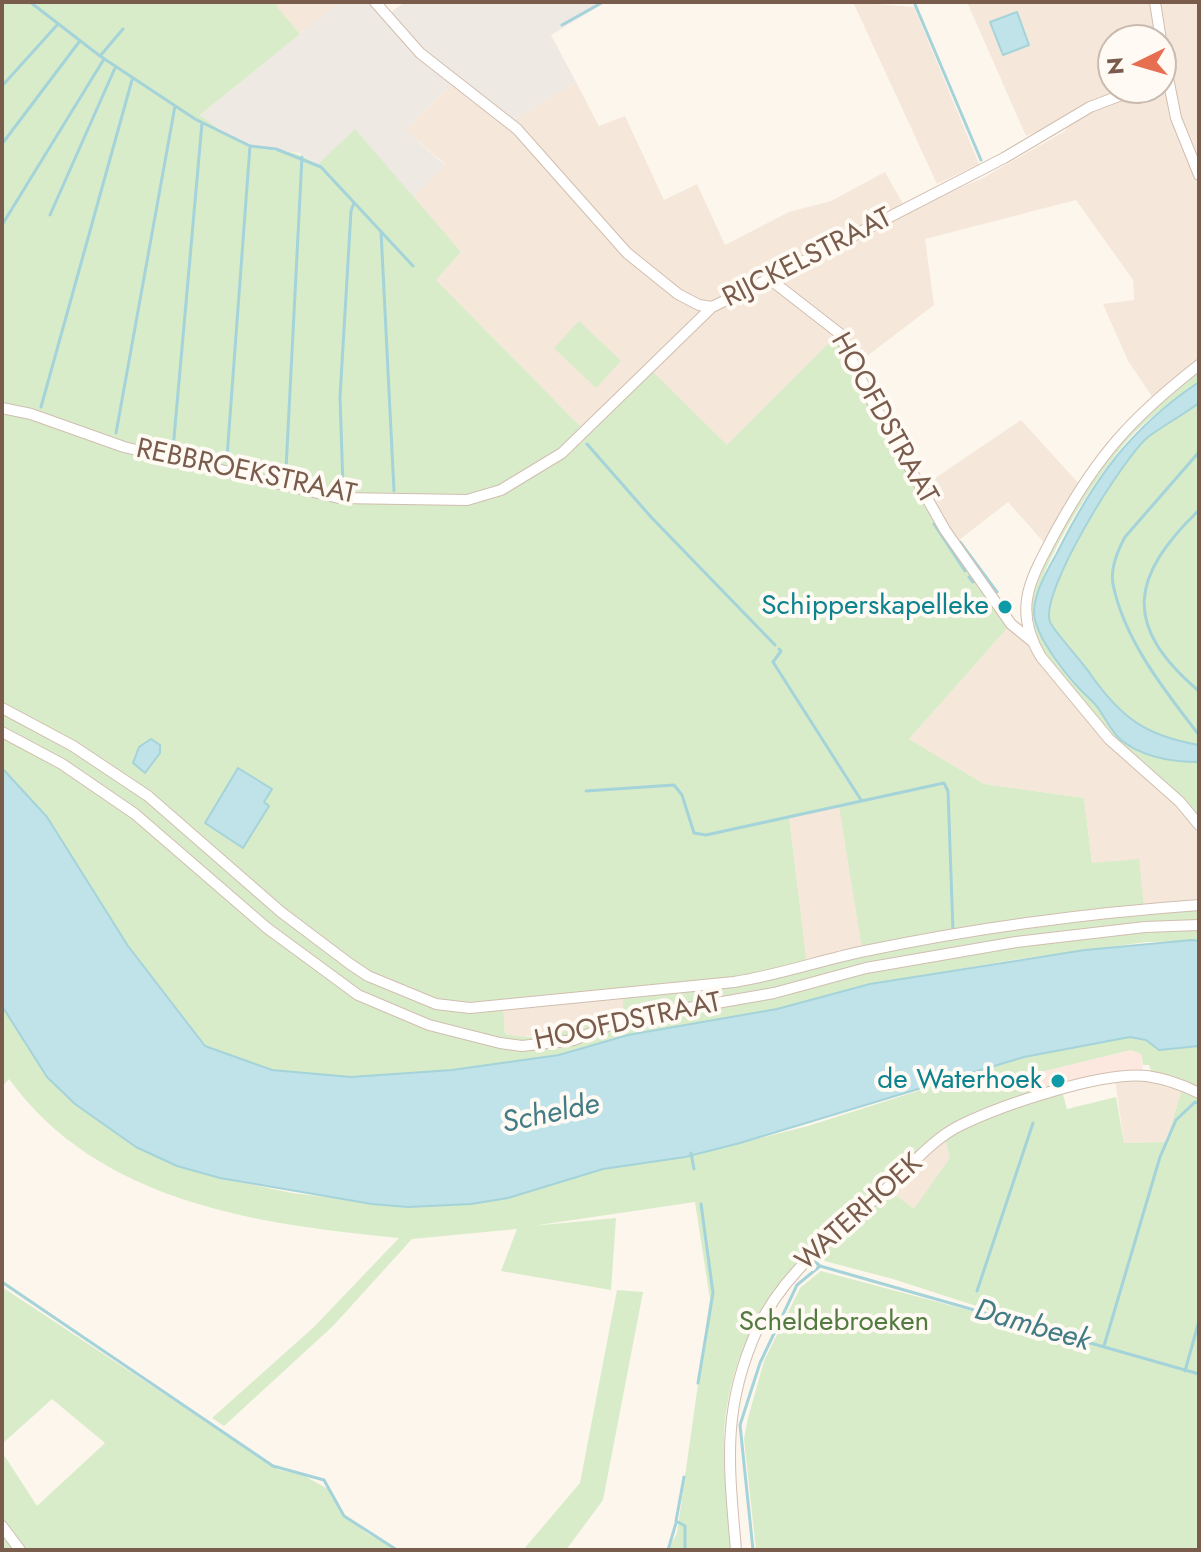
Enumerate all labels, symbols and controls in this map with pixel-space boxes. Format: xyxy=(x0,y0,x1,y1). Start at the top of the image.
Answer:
north arrow xyxy=(1097,24,1177,104)
text: N xyxy=(1098,56,1132,76)
street label: RIJCKELSTRAAT xyxy=(718,202,898,316)
street label: HOOFDSTRAAT xyxy=(822,328,944,510)
street label: REBBROEKSTRAAT xyxy=(133,433,359,513)
place label: Schipperskapelleke xyxy=(761,590,989,624)
marker: Schipperskapelleke xyxy=(996,598,1014,616)
street label: HOOFDSTRAAT xyxy=(531,987,725,1059)
place label: de Waterhoek xyxy=(877,1064,1042,1098)
marker: de Waterhoek xyxy=(1049,1072,1067,1090)
water label: Schelde xyxy=(499,1087,603,1143)
street label: WATERHOEK xyxy=(790,1147,930,1279)
water label: Dambeek xyxy=(970,1293,1094,1361)
park label: Scheldebroeken xyxy=(739,1306,929,1340)

